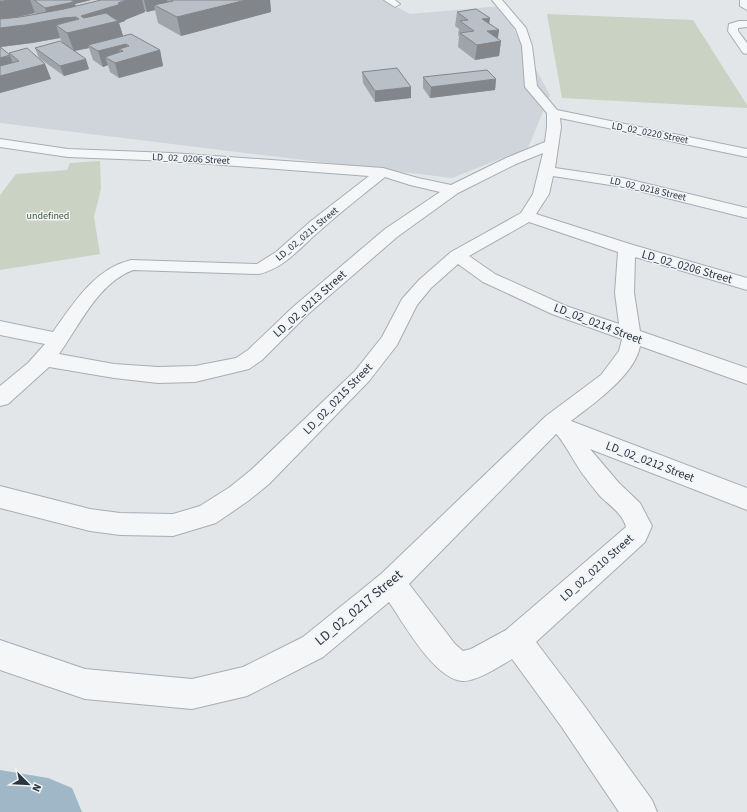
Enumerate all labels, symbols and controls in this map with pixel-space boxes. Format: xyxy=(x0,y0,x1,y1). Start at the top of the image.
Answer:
street label: LD_02_0220 Street xyxy=(610,119,690,147)
street label: LD_02_0206 Street xyxy=(152,150,231,168)
street label: LD_02_0218 Street xyxy=(608,173,688,205)
street label: LD_02_0211 Street xyxy=(273,203,342,264)
park label: undefined xyxy=(27,209,69,223)
street label: LD_02_0206 Street xyxy=(640,246,734,288)
street label: LD_02_0213 Street xyxy=(270,266,350,342)
street label: LD_02_0214 Street xyxy=(551,299,645,349)
street label: LD_02_0215 Street xyxy=(299,359,377,439)
street label: LD_02_0212 Street xyxy=(603,437,697,487)
street label: LD_02_0210 Street xyxy=(557,530,637,606)
street label: LD_02_0217 Street xyxy=(311,565,407,651)
north arrow xyxy=(8,764,48,804)
text: N xyxy=(28,781,45,794)

